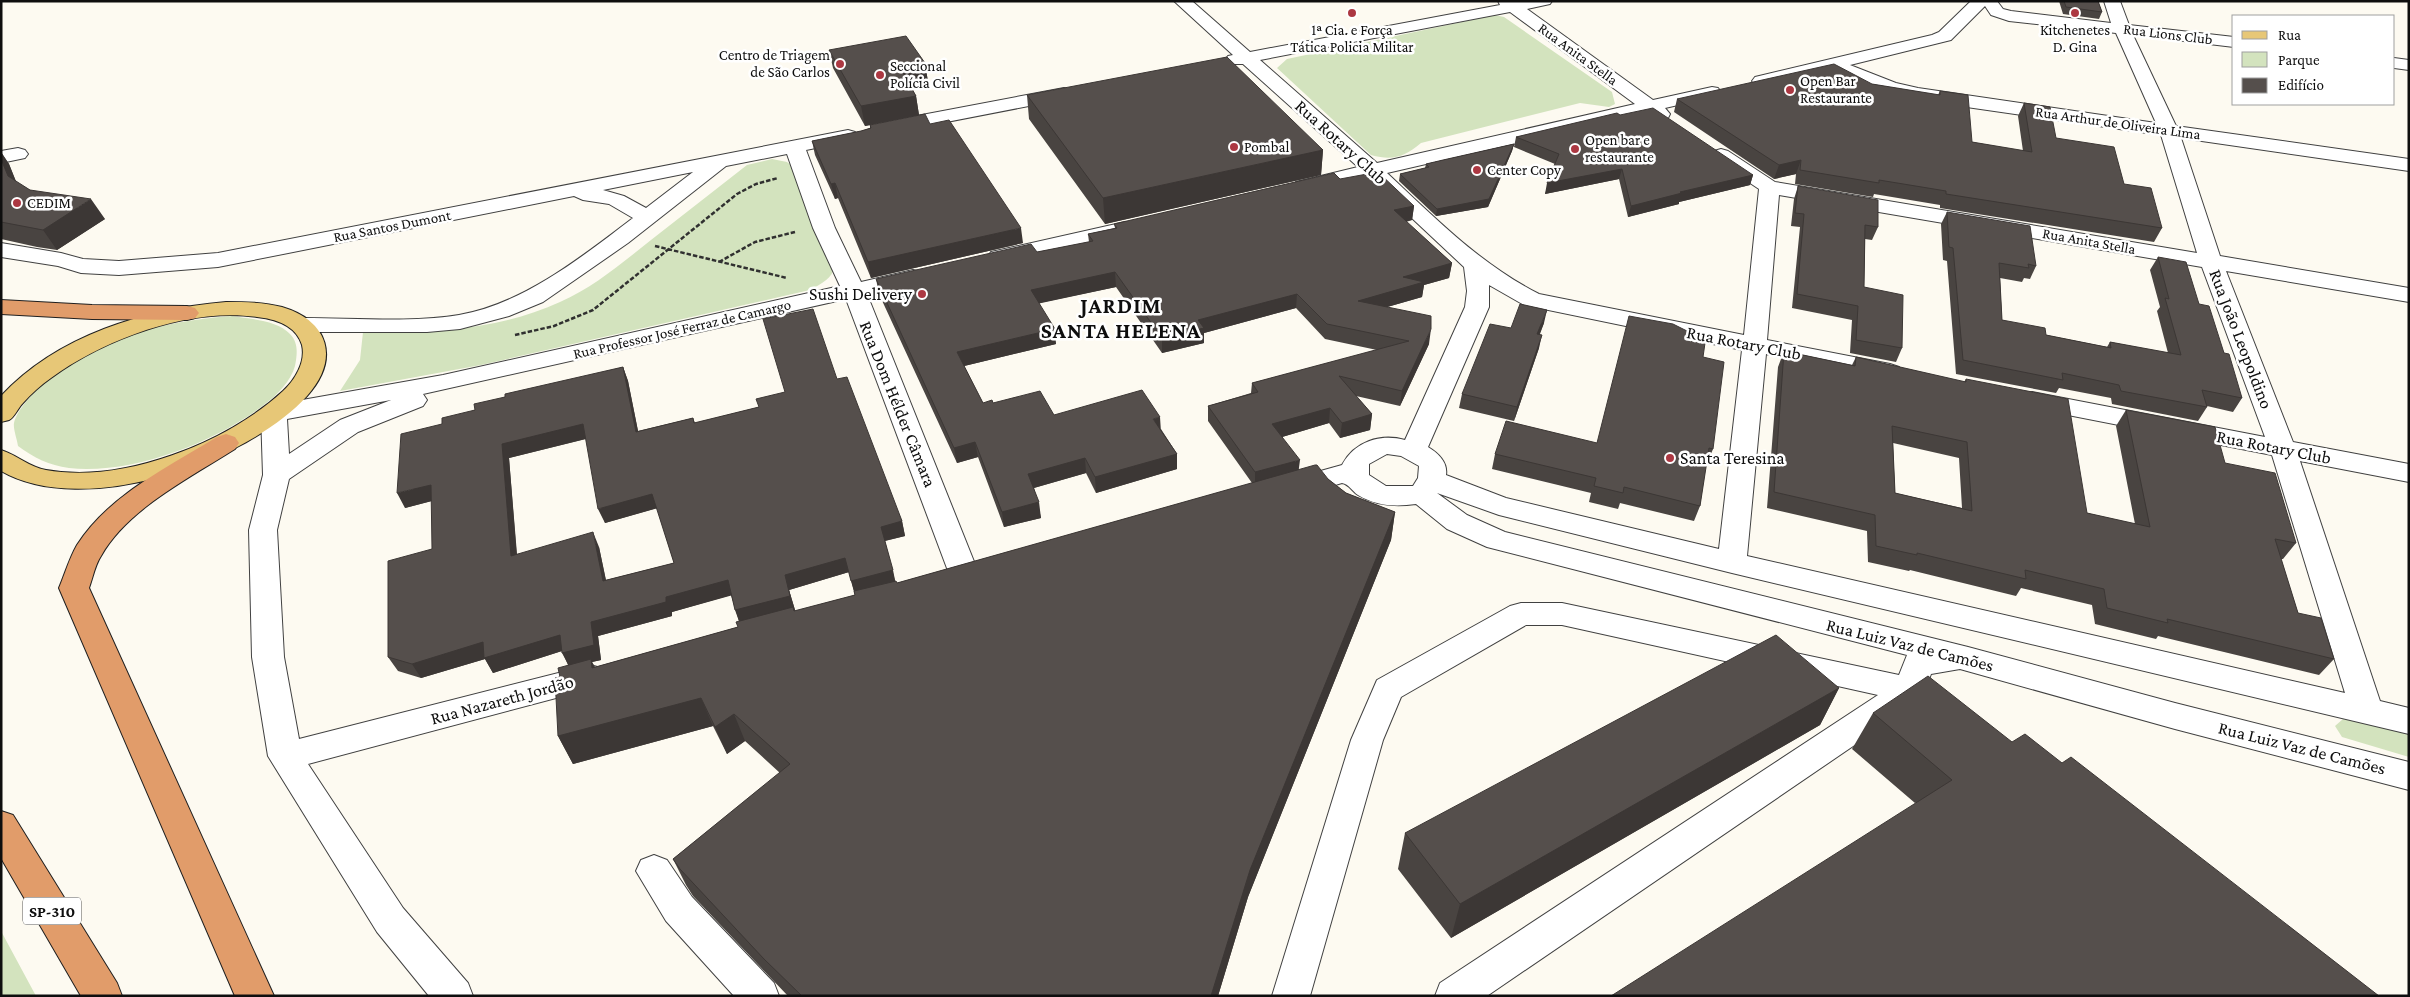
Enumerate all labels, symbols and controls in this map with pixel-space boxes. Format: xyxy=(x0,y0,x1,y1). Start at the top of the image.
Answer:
marker: 1ª Cia. e Força Tática Policia Militar xyxy=(1346,7,1358,19)
marker: Kitchenetes D. Gina xyxy=(2069,7,2081,19)
legend xyxy=(2232,15,2395,105)
street label: Rua Anita Stella xyxy=(1535,20,1621,88)
street label: Rua Lions Club xyxy=(2122,21,2214,47)
place label: 1ª Cia. e Força Tática Policia Militar xyxy=(1290,22,1414,55)
place label: Kitchenetes D. Gina xyxy=(2040,22,2110,55)
text: Rua xyxy=(2278,27,2301,43)
place label: Centro de Triagem de São Carlos xyxy=(719,47,830,80)
text: Parque xyxy=(2278,52,2320,69)
marker: Centro de Triagem de São Carlos xyxy=(834,58,846,70)
place label: Seccional Polícia Civil xyxy=(890,58,960,91)
marker: Seccional Polícia Civil xyxy=(874,69,886,81)
place label: Open Bar Restaurante xyxy=(1800,73,1872,106)
text: Edifício xyxy=(2278,77,2324,93)
marker: Open Bar Restaurante xyxy=(1784,84,1796,96)
street label: Rua Rotary Club xyxy=(1291,96,1391,188)
street label: Rua Arthur de Oliveira Lima xyxy=(2034,103,2202,143)
place label: Open bar e restaurante xyxy=(1585,132,1654,165)
place label: Pombal xyxy=(1244,139,1289,155)
marker: Pombal xyxy=(1228,141,1240,153)
marker: Open bar e restaurante xyxy=(1569,143,1581,155)
place label: Center Copy xyxy=(1487,162,1561,179)
marker: Center Copy xyxy=(1471,164,1483,176)
place label: CEDIM xyxy=(27,195,71,211)
marker: CEDIM xyxy=(11,197,23,209)
street label: Rua Santos Dumont xyxy=(332,207,453,245)
street label: Rua Anita Stella xyxy=(2041,225,2137,257)
street label: Rua João Leopoldino xyxy=(2205,267,2277,412)
place label: Sushi Delivery xyxy=(809,284,913,304)
marker: Sushi Delivery xyxy=(916,288,928,300)
district label: JARDIM SANTA HELENA xyxy=(1041,293,1201,343)
street label: Rua Professor José Ferraz de Camargo xyxy=(571,296,793,363)
street label: Rua Dom Hélder Câmara xyxy=(855,318,941,490)
street label: Rua Rotary Club xyxy=(1685,322,1803,364)
street label: Rua Rotary Club xyxy=(2215,426,2333,468)
place label: Santa Teresina xyxy=(1680,448,1785,468)
marker: Santa Teresina xyxy=(1664,452,1676,464)
street label: Rua Luiz Vaz de Camões xyxy=(1824,615,1996,675)
street label: Rua Nazareth Jordão xyxy=(428,671,576,729)
street label: Rua Luiz Vaz de Camões xyxy=(2216,718,2388,778)
road number: SP-310 xyxy=(23,898,81,924)

